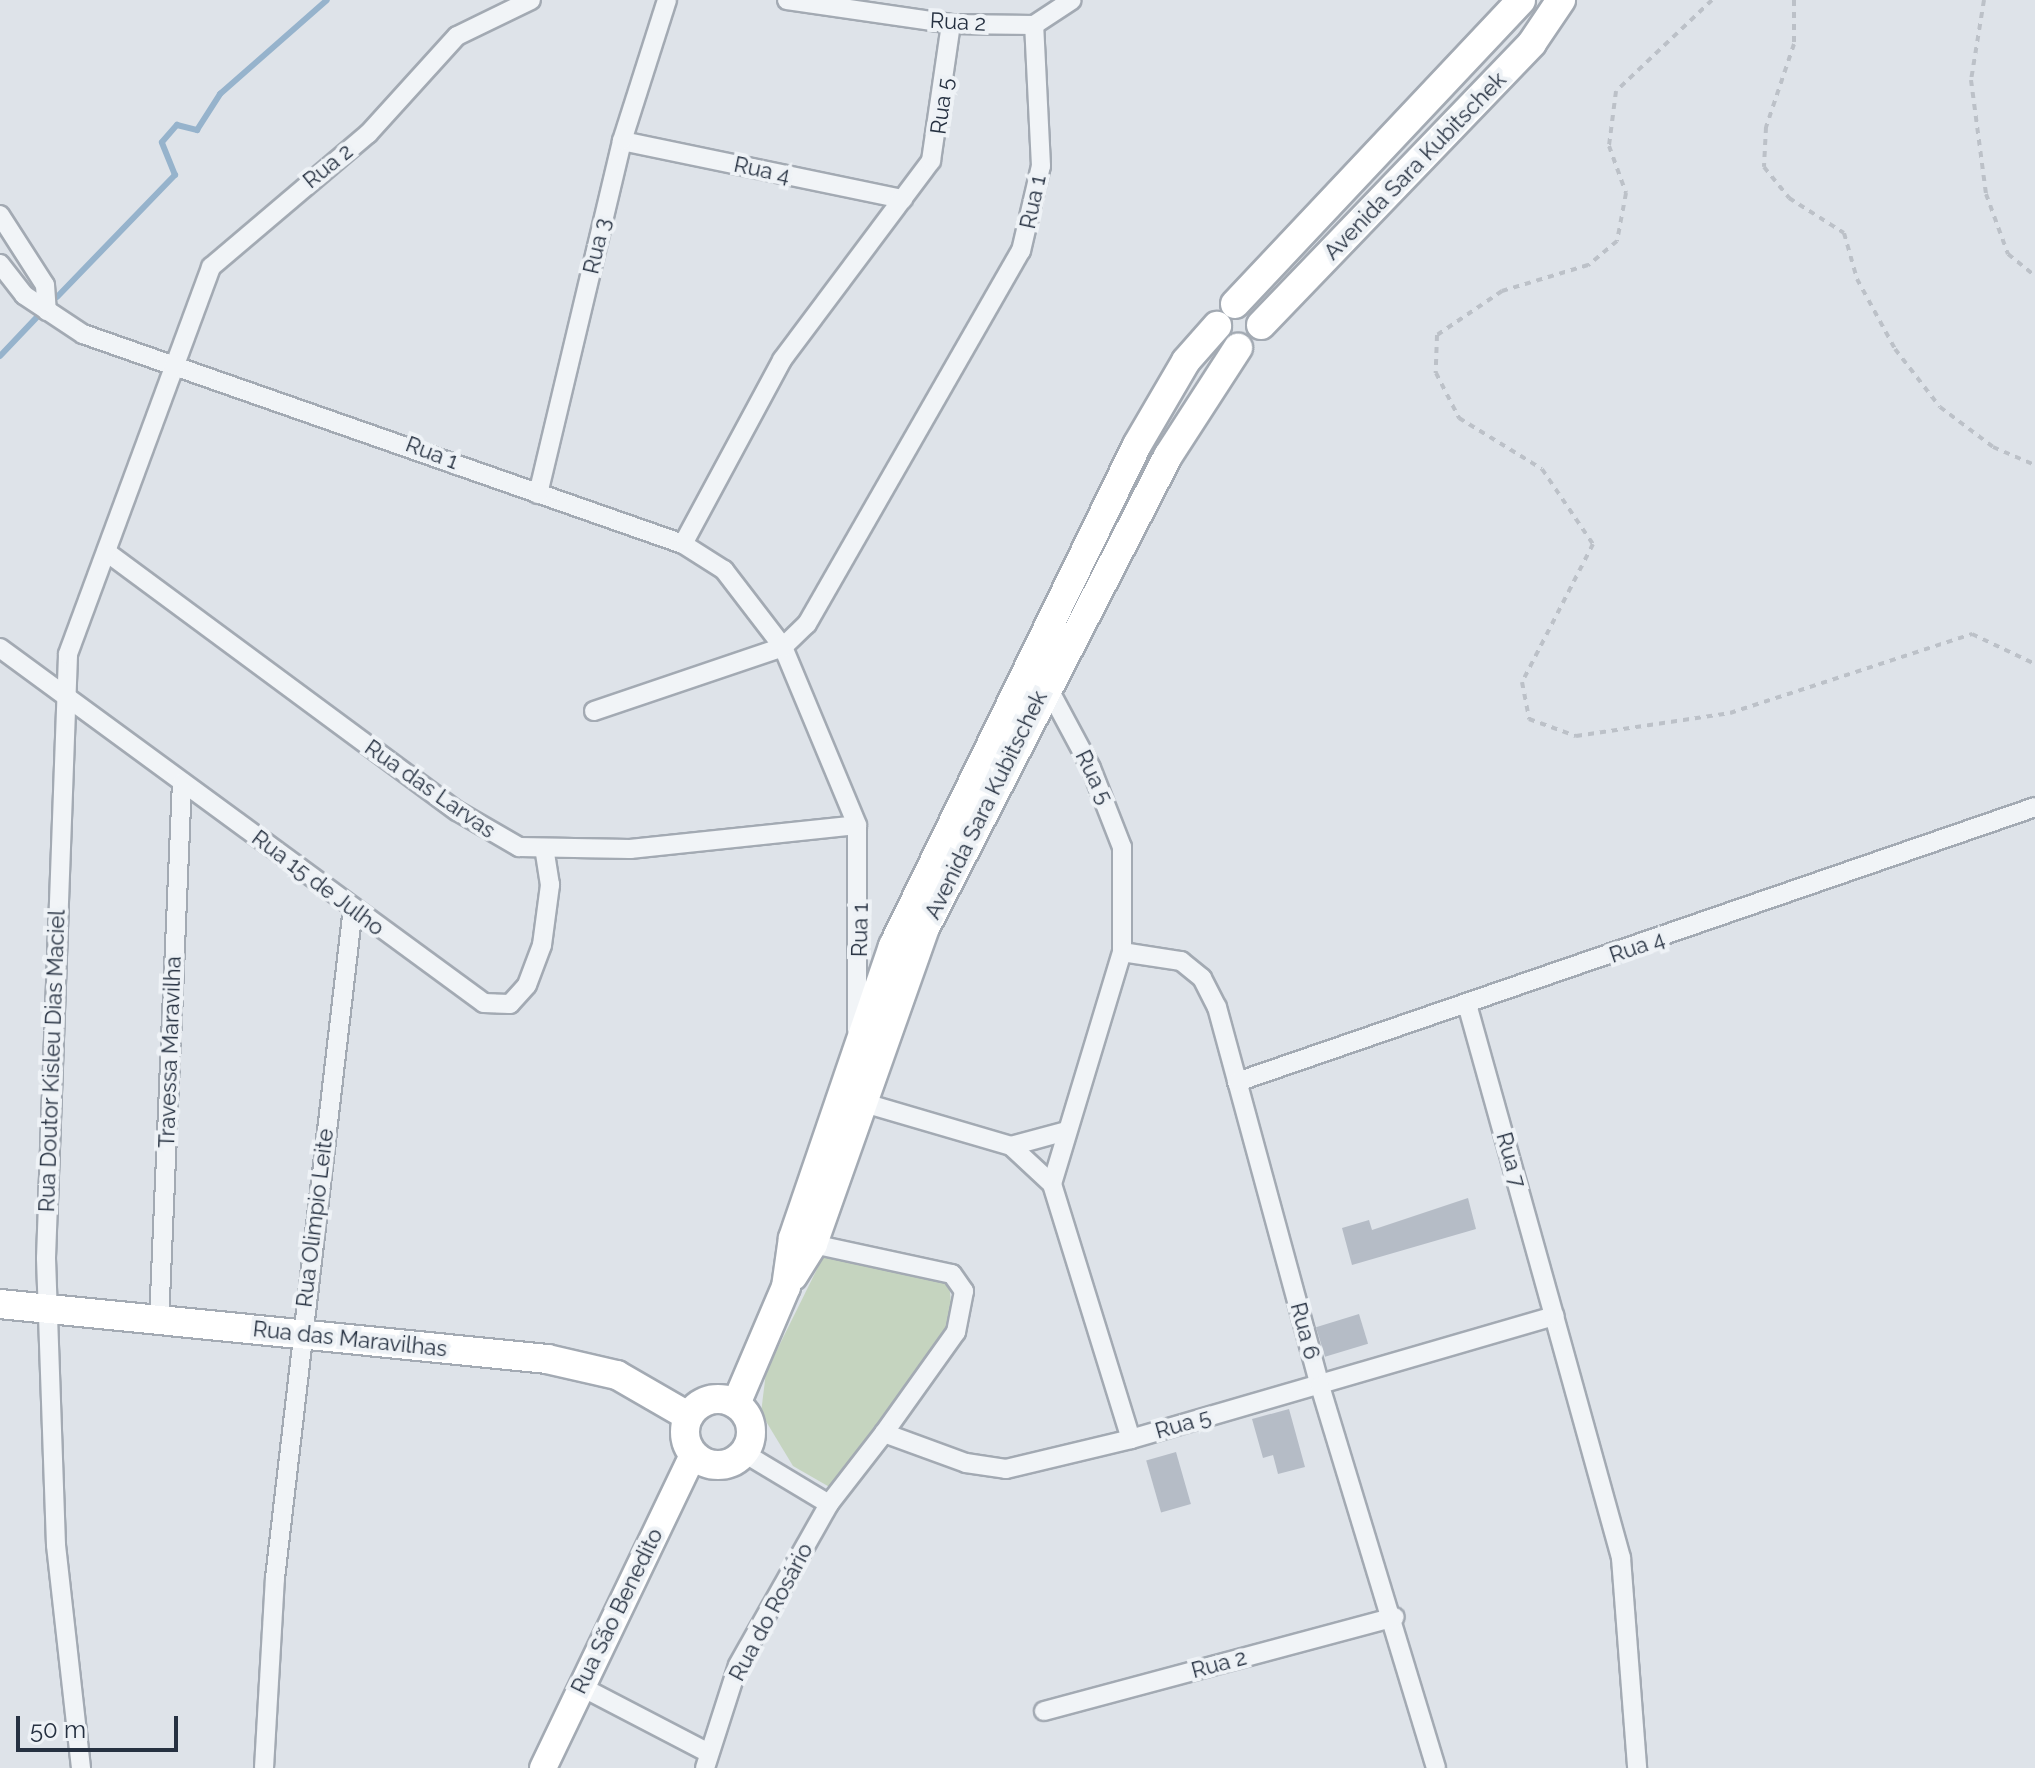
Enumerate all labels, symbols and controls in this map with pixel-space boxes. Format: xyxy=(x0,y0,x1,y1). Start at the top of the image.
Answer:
street label: Rua 2 xyxy=(929,7,987,37)
street label: Avenida Sara Kubitschek xyxy=(1318,67,1512,265)
street label: Rua 5 xyxy=(925,76,959,136)
street label: Rua 2 xyxy=(298,138,358,194)
street label: Rua 4 xyxy=(731,151,793,189)
street label: Rua 1 xyxy=(1014,173,1052,231)
street label: Rua 3 xyxy=(578,215,616,277)
street label: Rua 1 xyxy=(402,431,462,475)
street label: Avenida Sara Kubitschek xyxy=(919,687,1053,923)
street label: Rua das Larvas xyxy=(360,734,500,844)
street label: Rua 5 xyxy=(1070,746,1118,808)
street label: Rua 15 de Julho xyxy=(246,824,390,942)
street label: Rua 1 xyxy=(846,903,874,957)
street label: Rua Doutor Kisleu Dias Maciel xyxy=(34,909,70,1213)
street label: Rua 4 xyxy=(1606,925,1668,969)
street label: Travessa Maravilha xyxy=(153,956,187,1148)
street label: Rua Olimpio Leite xyxy=(291,1127,339,1309)
street label: Rua 7 xyxy=(1491,1129,1531,1191)
street label: Rua 6 xyxy=(1285,1300,1325,1362)
street label: Rua das Maravilhas xyxy=(252,1316,448,1362)
street label: Rua 5 xyxy=(1152,1403,1214,1445)
street label: Rua São Benedito xyxy=(565,1524,669,1698)
street label: Rua do Rosário xyxy=(724,1538,818,1686)
street label: Rua 2 xyxy=(1188,1644,1250,1684)
scale bar xyxy=(20,1700,182,1750)
text: 50 m xyxy=(30,1715,86,1744)

